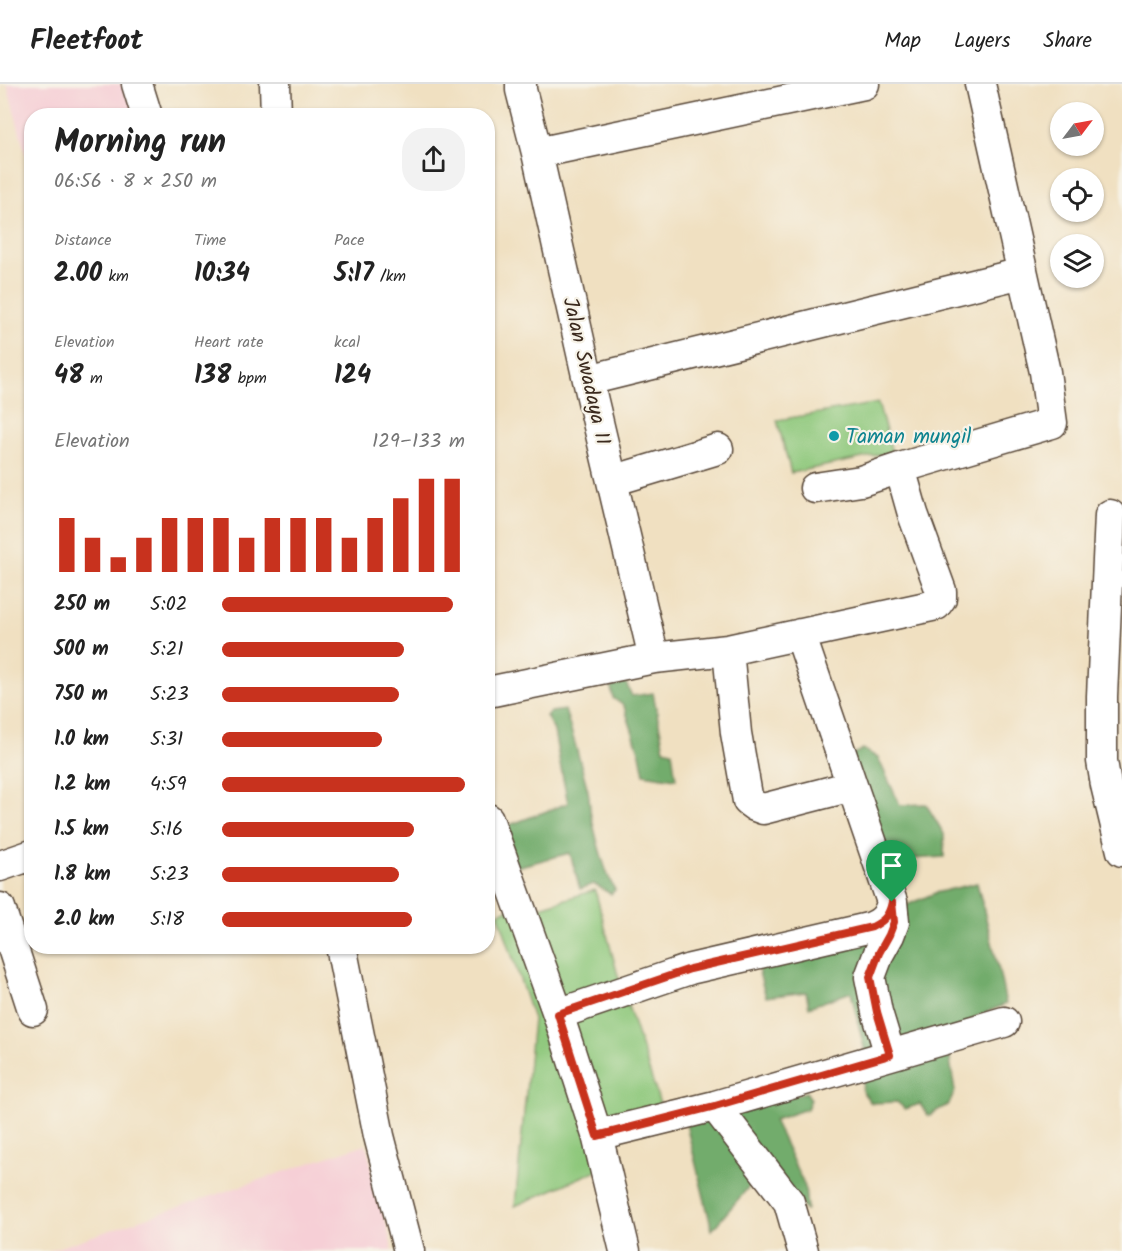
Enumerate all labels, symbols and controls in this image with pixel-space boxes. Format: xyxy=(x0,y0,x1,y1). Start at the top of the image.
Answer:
text: Fleetfoot xyxy=(30,19,143,64)
text: Map xyxy=(884,25,921,58)
text: Layers xyxy=(954,25,1010,58)
text: Share xyxy=(1043,25,1092,58)
north arrow xyxy=(1050,102,1104,156)
map controls xyxy=(1050,102,1104,288)
text: Morning run xyxy=(54,117,226,170)
button: share xyxy=(402,128,465,191)
text: 06:56 · 8 × 250 m xyxy=(54,166,217,198)
button: locate xyxy=(1050,168,1104,222)
text: Distance xyxy=(54,228,112,253)
text: Time xyxy=(194,228,226,253)
text: Pace xyxy=(334,228,365,253)
button: layers xyxy=(1050,234,1104,288)
text: 2.00 xyxy=(54,253,102,295)
text: 10:34 xyxy=(194,253,250,295)
text: 5:17 xyxy=(334,253,374,295)
text: km xyxy=(102,264,129,289)
text: /km xyxy=(374,264,406,289)
street label: Jalan Swadaya II xyxy=(552,294,619,449)
text: Elevation xyxy=(54,330,115,355)
text: Heart rate xyxy=(194,330,264,355)
text: kcal xyxy=(334,330,360,355)
text: 48 xyxy=(54,355,84,397)
text: 138 xyxy=(194,355,231,397)
text: 124 xyxy=(334,355,371,397)
text: m xyxy=(84,366,103,391)
text: bpm xyxy=(231,366,267,391)
place label: Taman mungil xyxy=(846,421,971,454)
text: Elevation xyxy=(54,426,130,458)
text: 129–133 m xyxy=(372,426,465,458)
marker: Taman mungil xyxy=(827,429,841,443)
text: 250 m xyxy=(54,589,110,621)
text: 5:02 xyxy=(150,589,187,621)
text: 500 m xyxy=(54,634,109,666)
text: 5:21 xyxy=(150,634,184,666)
text: 750 m xyxy=(54,679,108,711)
text: 5:23 xyxy=(150,679,189,711)
text: 1.0 km xyxy=(54,724,109,756)
text: 5:31 xyxy=(150,724,183,756)
text: 1.2 km xyxy=(54,769,110,801)
text: 4:59 xyxy=(150,769,186,801)
text: 1.5 km xyxy=(54,814,109,846)
text: 5:16 xyxy=(150,814,183,846)
pin xyxy=(866,840,917,902)
icon: arrive xyxy=(875,849,908,882)
text: 1.8 km xyxy=(54,859,111,891)
text: 5:23 xyxy=(150,859,189,891)
text: 2.0 km xyxy=(54,904,115,936)
text: 5:18 xyxy=(150,904,184,936)

